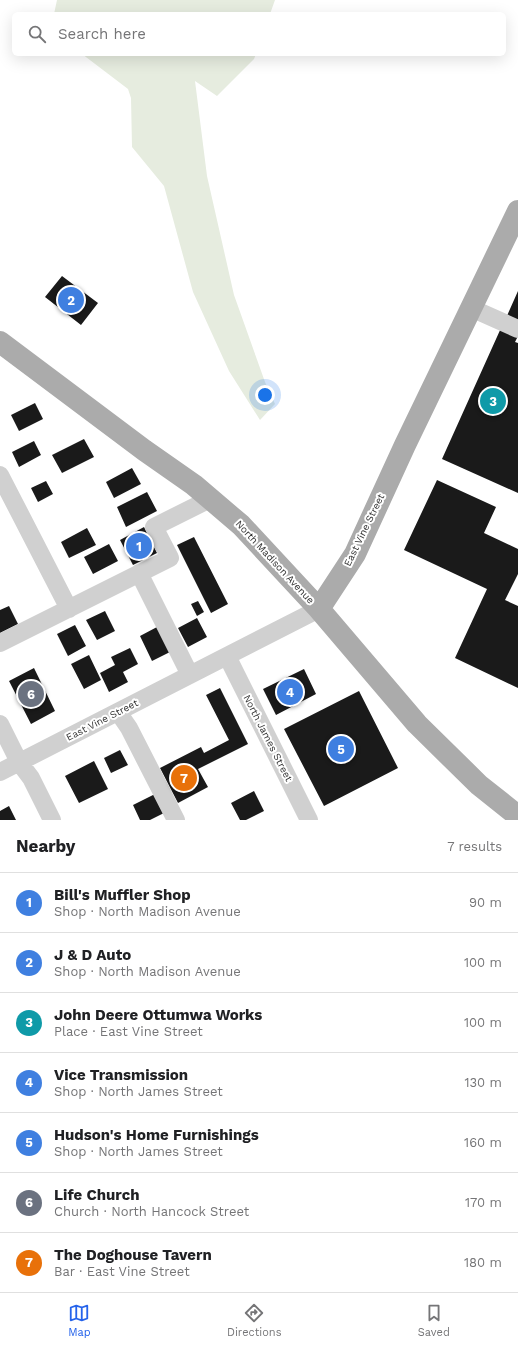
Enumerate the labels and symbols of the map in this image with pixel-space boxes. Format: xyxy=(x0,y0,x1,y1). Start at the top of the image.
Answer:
pin: 2 xyxy=(58,285,84,315)
your location xyxy=(255,385,275,405)
pin: 3 xyxy=(480,386,506,416)
street label: East Vine Street xyxy=(342,491,387,568)
street label: North Madison Avenue xyxy=(234,518,317,606)
pin: 1 xyxy=(126,531,152,561)
pin: 4 xyxy=(277,677,303,707)
pin: 6 xyxy=(18,679,44,709)
street label: North James Street xyxy=(241,693,295,784)
street label: East Vine Street xyxy=(64,697,140,743)
pin: 5 xyxy=(328,734,354,764)
pin: 7 xyxy=(171,763,197,793)

